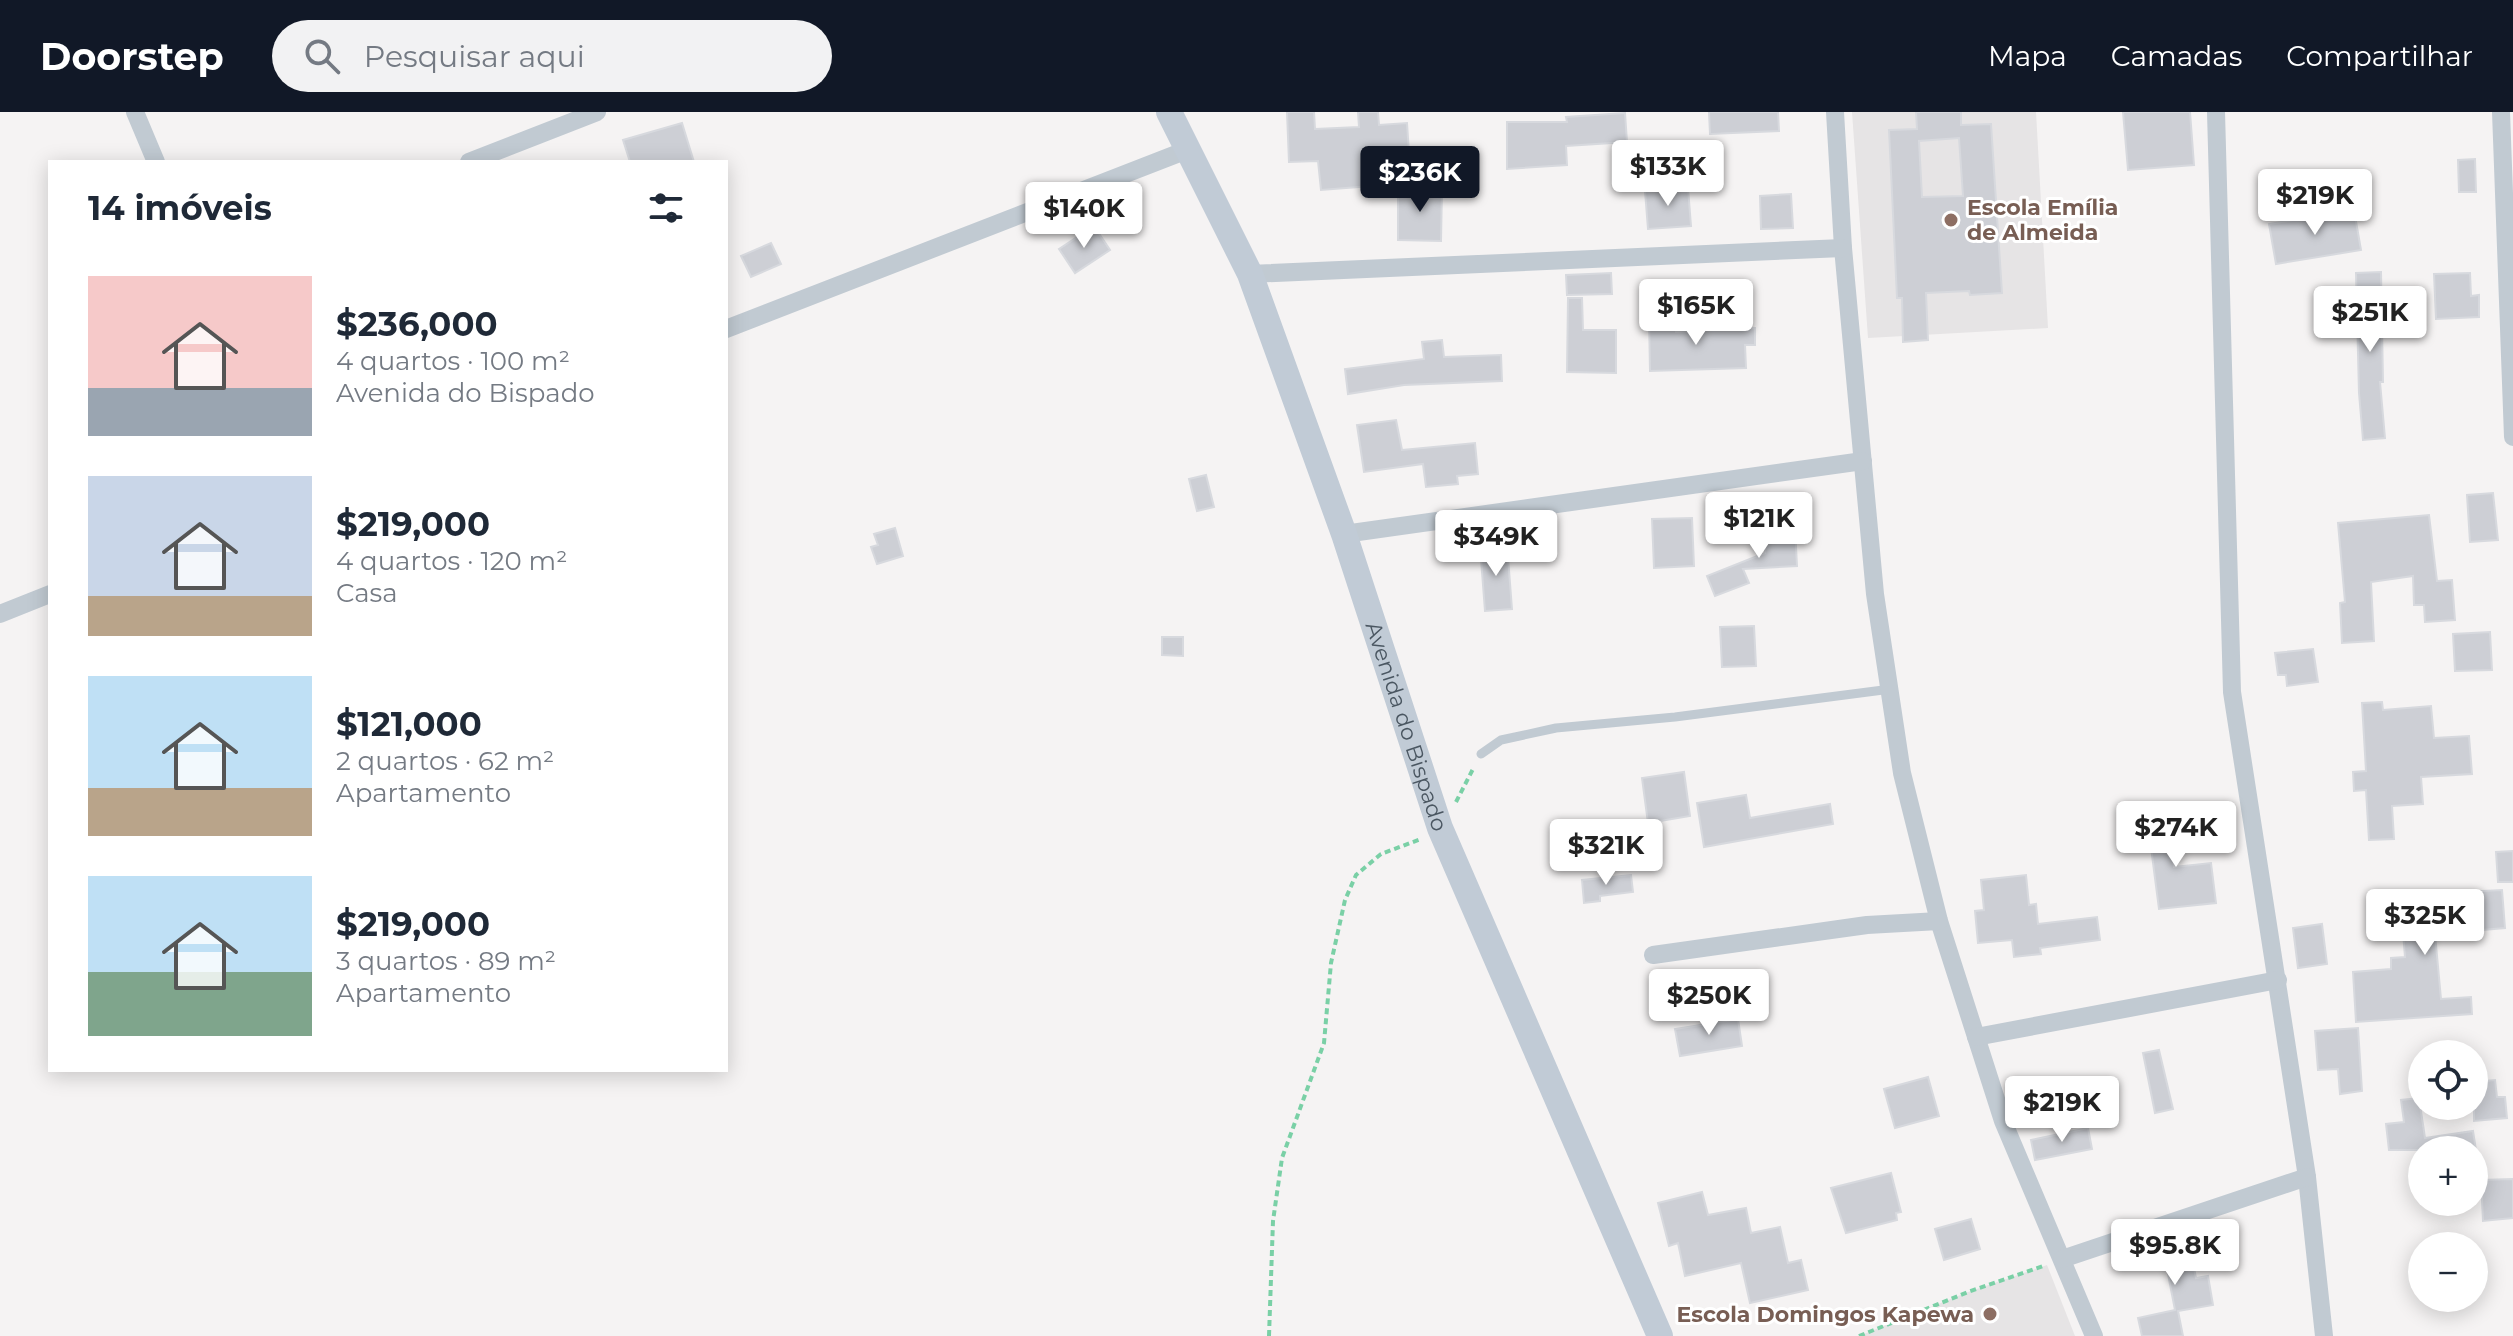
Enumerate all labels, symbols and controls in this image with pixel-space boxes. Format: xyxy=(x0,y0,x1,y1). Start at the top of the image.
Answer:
search box xyxy=(272,20,832,92)
text: Doorstep xyxy=(40,33,224,80)
icon: search xyxy=(300,34,344,78)
text: Pesquisar aqui xyxy=(364,38,585,75)
text: Mapa xyxy=(1988,39,2067,73)
text: Camadas xyxy=(2111,39,2242,73)
text: Compartilhar xyxy=(2286,39,2473,73)
pin: $133K xyxy=(1612,140,1724,208)
pin: $236K xyxy=(1364,146,1476,214)
text: $133K xyxy=(1630,150,1706,182)
text: $236K xyxy=(1378,156,1462,188)
pin: $219K xyxy=(2259,169,2371,237)
text: $219K xyxy=(2276,179,2354,211)
pin: $140K xyxy=(1028,182,1140,250)
icon: filters xyxy=(644,186,688,230)
text: 14 imóveis xyxy=(88,187,272,229)
text: $140K xyxy=(1043,192,1125,224)
place label: Escola Emília de Almeida xyxy=(1967,194,2118,246)
marker: Escola Emília de Almeida xyxy=(1942,211,1960,229)
pin: $165K xyxy=(1640,279,1752,347)
pin: $251K xyxy=(2314,286,2426,354)
text: $165K xyxy=(1657,289,1735,321)
text: $251K xyxy=(2332,296,2408,328)
text: $236,000 xyxy=(336,303,498,345)
icon: home xyxy=(152,308,248,404)
text: 4 quartos · 100 m² xyxy=(336,345,570,377)
text: Avenida do Bispado xyxy=(336,377,595,409)
pin: $121K xyxy=(1703,492,1815,560)
text: $121K xyxy=(1723,502,1795,534)
text: $219,000 xyxy=(336,503,490,545)
icon: home xyxy=(152,508,248,604)
pin: $349K xyxy=(1440,510,1552,578)
text: $349K xyxy=(1453,520,1539,552)
text: 4 quartos · 120 m² xyxy=(336,545,567,577)
text: Casa xyxy=(336,577,398,609)
street label: Avenida do Bispado xyxy=(1360,618,1454,835)
text: $121,000 xyxy=(336,703,482,745)
icon: home xyxy=(152,708,248,804)
text: 2 quartos · 62 m² xyxy=(336,745,554,777)
text: Apartamento xyxy=(336,777,511,809)
pin: $274K xyxy=(2120,801,2232,869)
text: $274K xyxy=(2134,811,2218,843)
pin: $321K xyxy=(1550,819,1662,887)
text: $321K xyxy=(1568,829,1644,861)
pin: $325K xyxy=(2369,889,2481,957)
text: $325K xyxy=(2384,899,2466,931)
text: $219,000 xyxy=(336,903,490,945)
icon: home xyxy=(152,908,248,1004)
text: 3 quartos · 89 m² xyxy=(336,945,556,977)
pin: $250K xyxy=(1653,969,1765,1037)
text: Apartamento xyxy=(336,977,511,1009)
text: $250K xyxy=(1667,979,1751,1011)
map controls xyxy=(2408,1040,2488,1312)
button: locate xyxy=(2408,1040,2488,1120)
pin: $219K xyxy=(2006,1076,2118,1144)
text: $219K xyxy=(2023,1086,2101,1118)
button: + xyxy=(2408,1136,2488,1216)
pin: $95.8K xyxy=(2110,1219,2240,1287)
text: $95.8K xyxy=(2129,1229,2221,1261)
button: − xyxy=(2408,1232,2488,1312)
place label: Escola Domingos Kapewa xyxy=(1677,1301,1974,1328)
marker: Escola Domingos Kapewa xyxy=(1981,1305,1999,1323)

